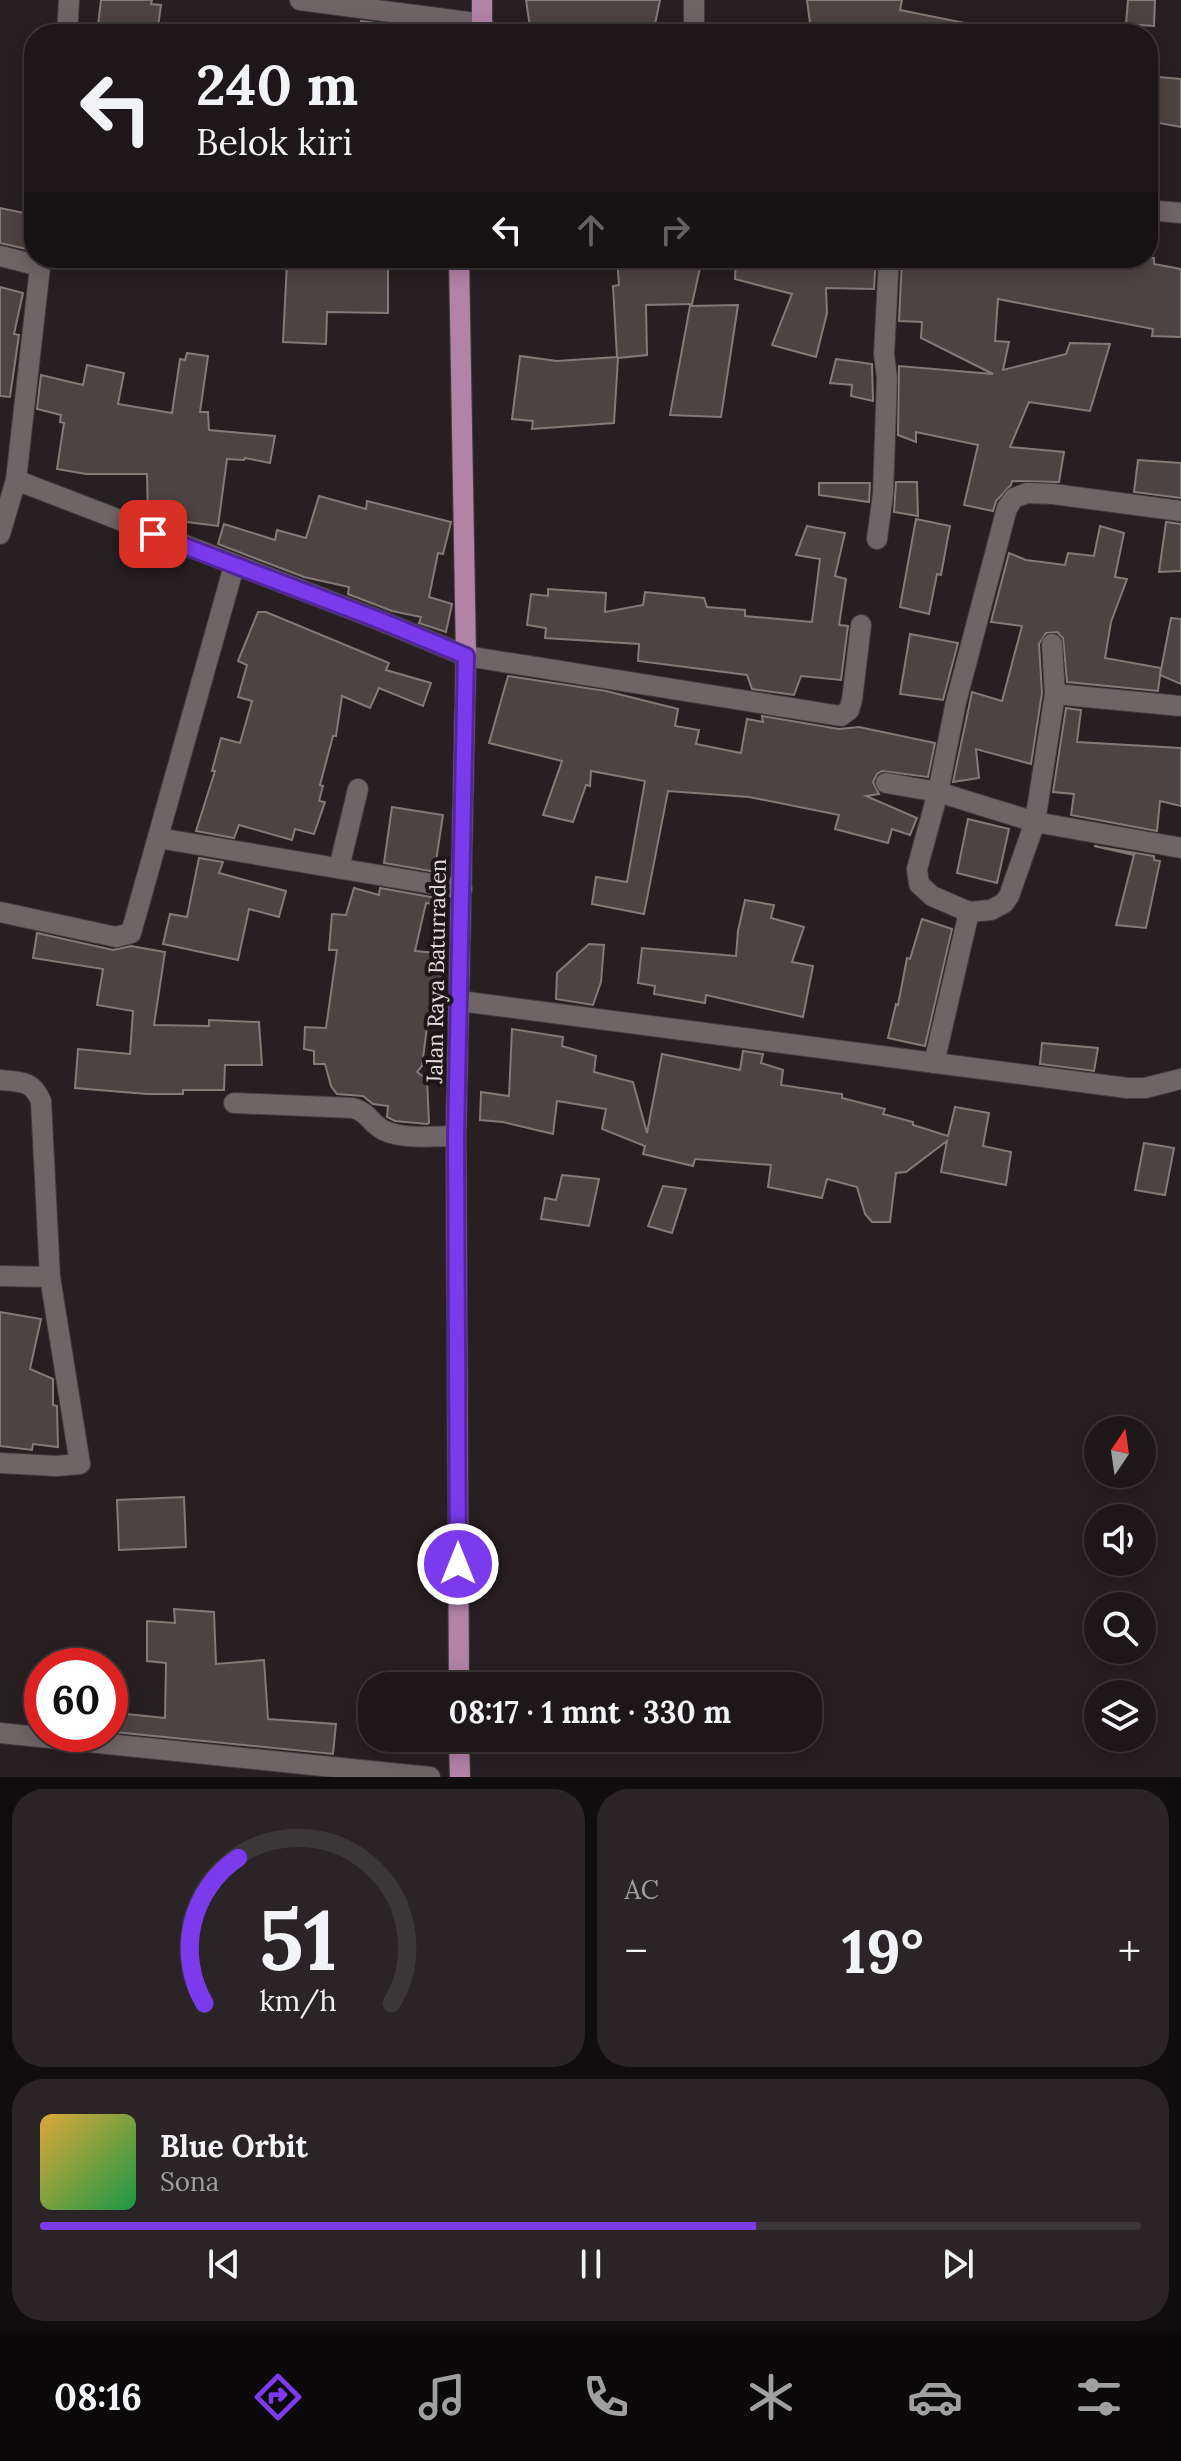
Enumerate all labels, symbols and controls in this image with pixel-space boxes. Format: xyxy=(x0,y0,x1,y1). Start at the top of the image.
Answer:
text: 240 m xyxy=(196,49,358,120)
icon: left xyxy=(64,56,168,160)
text: Belok kiri xyxy=(196,119,353,165)
icon: left xyxy=(485,208,529,252)
icon: ahead xyxy=(569,208,613,252)
icon: right xyxy=(653,208,697,252)
pin xyxy=(119,500,187,568)
icon: arrive xyxy=(131,512,175,556)
street label: Jalan Raya Baturraden xyxy=(420,858,452,1085)
north arrow xyxy=(1084,1416,1156,1488)
map controls xyxy=(1084,1416,1156,1752)
button: sound xyxy=(1084,1504,1156,1576)
position arrow xyxy=(416,1522,500,1606)
button: search xyxy=(1084,1592,1156,1664)
speed limit sign: 60 xyxy=(24,1648,128,1752)
button: layers xyxy=(1084,1680,1156,1752)
text: 08:17 · 1 mnt · 330 m xyxy=(449,1693,731,1731)
text: AC xyxy=(625,1873,659,1906)
text: 51 xyxy=(259,1886,338,1993)
text: 19° xyxy=(842,1913,924,1989)
text: − xyxy=(625,1923,648,1979)
text: + xyxy=(1118,1923,1141,1979)
text: km/h xyxy=(260,1982,337,2019)
text: Blue Orbit xyxy=(160,2127,308,2165)
text: Sona xyxy=(160,2165,219,2198)
icon: previous xyxy=(202,2242,246,2286)
icon: pause xyxy=(569,2242,613,2286)
icon: next xyxy=(936,2242,980,2286)
icon: directions xyxy=(250,2369,306,2425)
icon: music xyxy=(414,2369,470,2425)
icon: phone xyxy=(578,2369,634,2425)
icon: climate xyxy=(743,2369,799,2425)
icon: car xyxy=(907,2369,963,2425)
icon: filters xyxy=(1071,2369,1127,2425)
text: 08:16 xyxy=(54,2374,142,2420)

